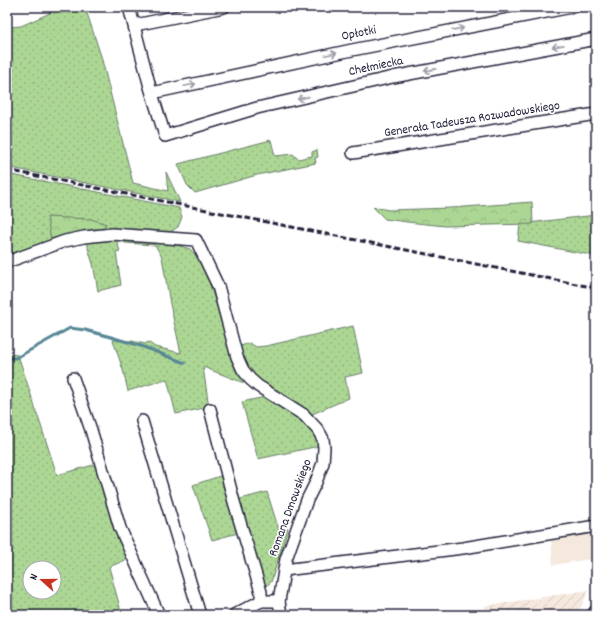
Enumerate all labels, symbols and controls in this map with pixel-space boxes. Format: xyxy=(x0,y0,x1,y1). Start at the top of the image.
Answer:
street label: Opłotki xyxy=(340,21,379,47)
one-way arrow xyxy=(451,25,464,33)
one-way arrow xyxy=(552,42,565,50)
one-way arrow xyxy=(324,50,337,58)
street label: Chełmiecka xyxy=(347,52,406,82)
one-way arrow xyxy=(424,66,437,74)
one-way arrow xyxy=(183,81,196,89)
one-way arrow xyxy=(297,94,310,102)
street label: Generała Tadeusza Rozwadowskiego xyxy=(383,97,561,143)
street label: Romana Dmowskiego xyxy=(265,456,318,559)
north arrow xyxy=(22,560,62,600)
text: N xyxy=(26,571,43,583)

